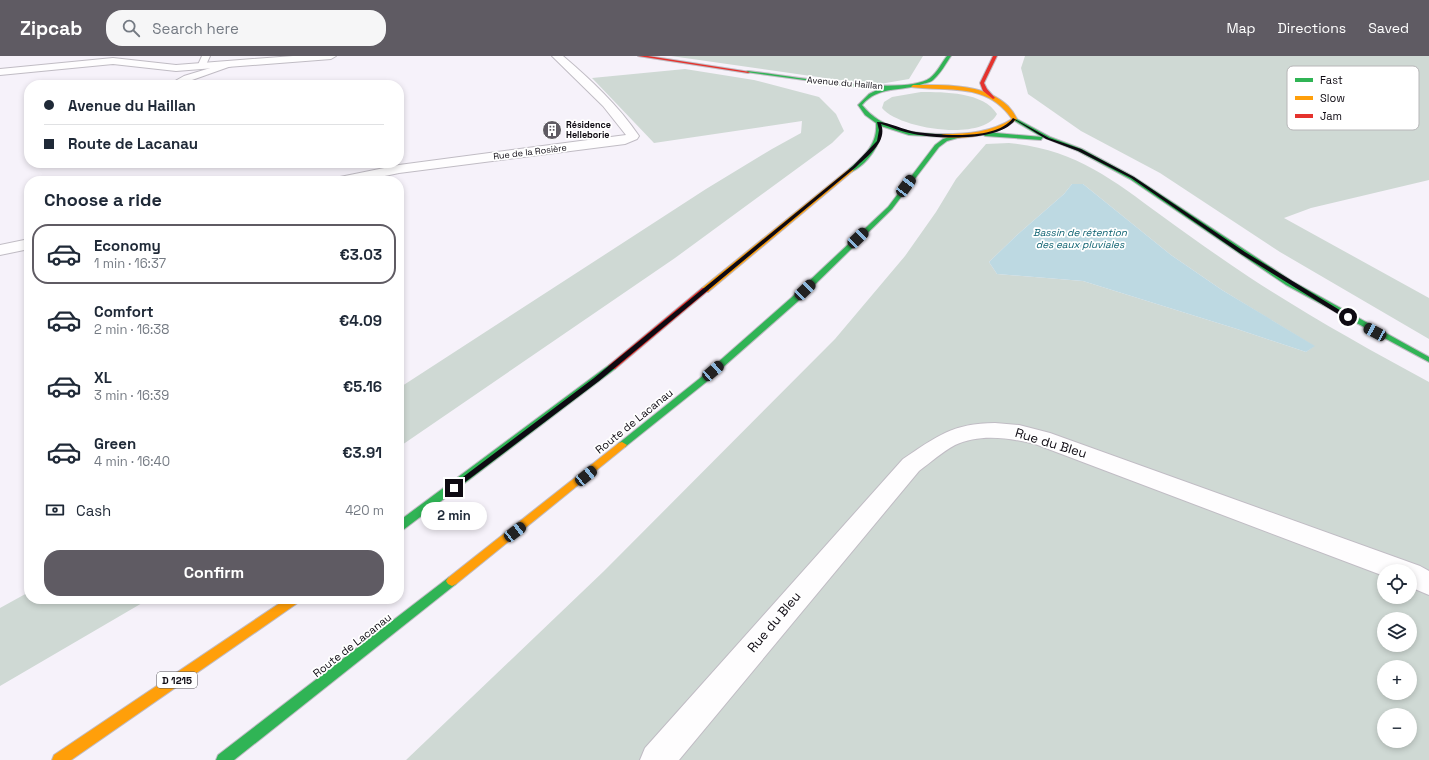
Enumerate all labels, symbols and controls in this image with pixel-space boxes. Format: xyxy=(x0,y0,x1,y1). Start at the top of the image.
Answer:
search box xyxy=(106,10,386,46)
text: Zipcab xyxy=(20,16,82,41)
icon: search xyxy=(120,17,142,39)
text: Search here xyxy=(152,19,239,38)
text: Map xyxy=(1226,19,1256,37)
text: Directions xyxy=(1278,19,1346,37)
text: Saved xyxy=(1368,19,1409,37)
legend xyxy=(1287,66,1419,130)
text: Fast xyxy=(1320,73,1343,87)
street label: Avenue du Haillan xyxy=(807,74,883,92)
text: Slow xyxy=(1320,91,1345,105)
text: Avenue du Haillan xyxy=(68,96,196,115)
text: Jam xyxy=(1320,109,1342,123)
building icon: Résidence Helleborie xyxy=(541,119,563,141)
place label: Résidence Helleborie xyxy=(566,119,611,141)
text: Route de Lacanau xyxy=(68,134,198,153)
street label: Rue de la Rosière xyxy=(493,142,567,162)
car xyxy=(894,173,918,199)
text: Choose a ride xyxy=(44,188,162,211)
car xyxy=(845,225,871,251)
water label: Bassin de rétention des eaux pluviales xyxy=(1033,226,1128,251)
icon: car xyxy=(46,236,82,272)
text: Economy xyxy=(94,236,161,255)
text: €3.03 xyxy=(340,245,382,264)
text: 1 min · 16:37 xyxy=(94,255,166,272)
car xyxy=(792,277,818,303)
icon: car xyxy=(46,302,82,338)
text: Comfort xyxy=(94,302,154,321)
route start xyxy=(1339,308,1357,326)
text: €4.09 xyxy=(339,311,382,330)
text: 2 min · 16:38 xyxy=(94,321,169,338)
car xyxy=(1362,321,1388,343)
car xyxy=(700,359,726,383)
icon: car xyxy=(46,368,82,404)
text: XL xyxy=(94,368,112,387)
text: €5.16 xyxy=(343,377,382,396)
street label: Route de Lacanau xyxy=(592,385,676,457)
text: 3 min · 16:39 xyxy=(94,387,169,404)
street label: Rue du Bleu xyxy=(1013,424,1089,462)
icon: car xyxy=(46,434,82,470)
text: Green xyxy=(94,434,136,453)
text: €3.91 xyxy=(342,443,382,462)
text: 4 min · 16:40 xyxy=(94,453,170,470)
car xyxy=(573,464,599,488)
route end xyxy=(445,479,463,497)
icon: cash xyxy=(44,499,66,521)
text: Cash xyxy=(76,501,111,520)
text: 420 m xyxy=(345,502,384,519)
callout: 2 min xyxy=(421,502,487,530)
text: 2 min xyxy=(437,507,471,524)
car xyxy=(502,520,528,544)
button: Confirm xyxy=(44,550,384,596)
map controls xyxy=(1377,564,1417,748)
button: locate xyxy=(1377,564,1417,604)
street label: Rue du Bleu xyxy=(744,588,804,656)
street label: Route de Lacanau xyxy=(310,610,394,680)
button: layers xyxy=(1377,612,1417,652)
button: + xyxy=(1377,660,1417,700)
road number: D 1215 xyxy=(157,672,197,688)
button: − xyxy=(1377,708,1417,748)

